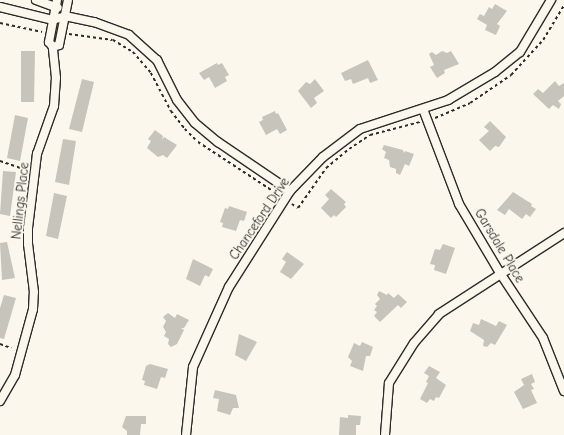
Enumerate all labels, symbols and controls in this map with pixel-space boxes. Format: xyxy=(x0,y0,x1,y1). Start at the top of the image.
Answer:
street label: Nellings Place xyxy=(9,162,33,240)
street label: Chanceford Drive xyxy=(227,175,293,263)
street label: Garsdale Place xyxy=(471,206,527,286)

